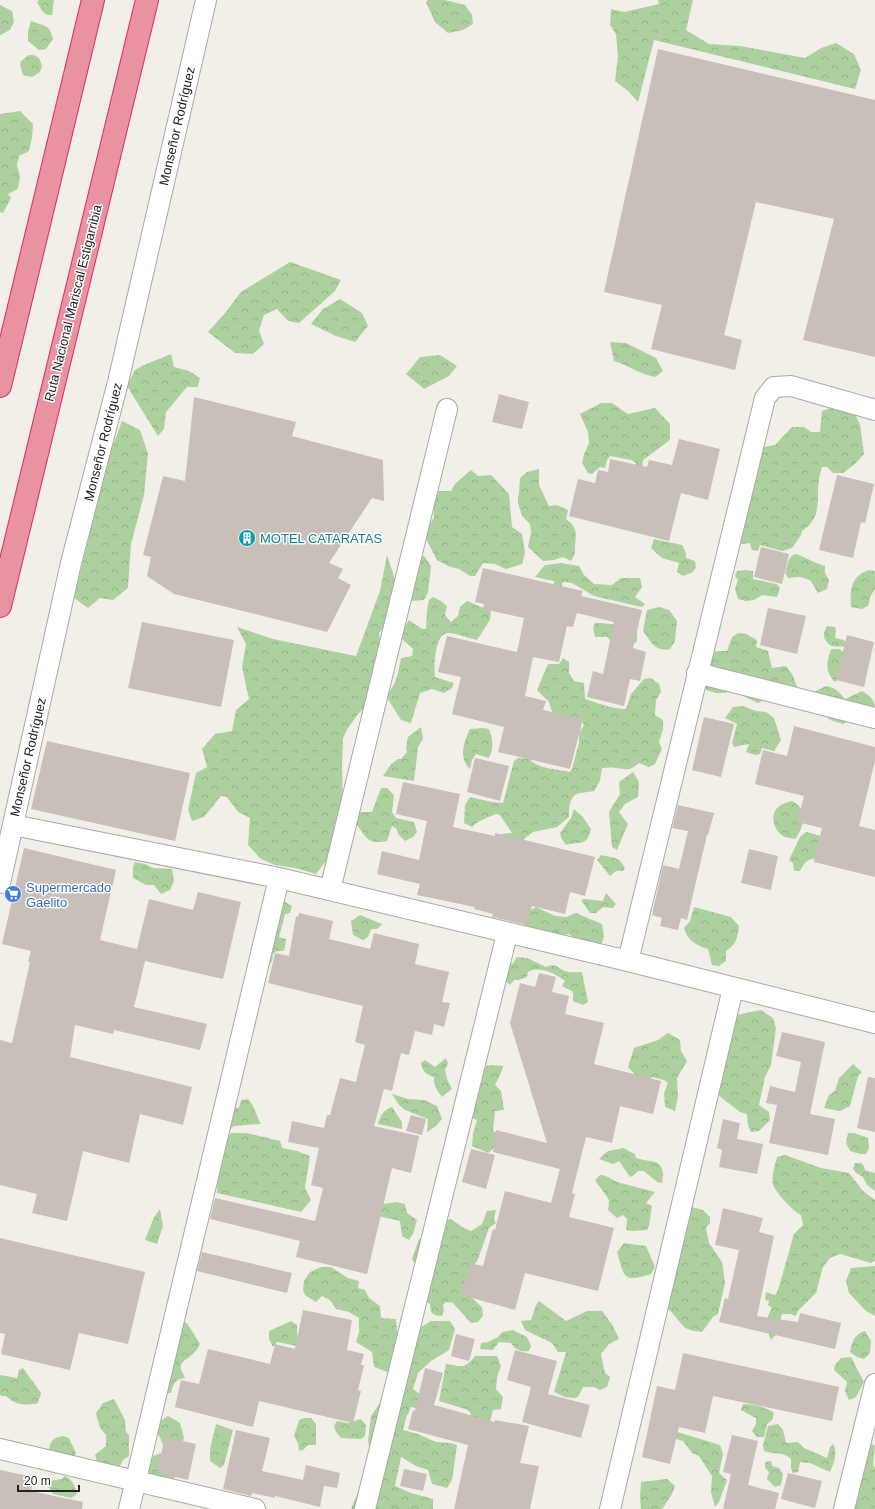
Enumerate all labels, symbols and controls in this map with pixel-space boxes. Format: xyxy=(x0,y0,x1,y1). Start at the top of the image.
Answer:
street label: Monseñor Rodríguez xyxy=(156,65,198,187)
street label: Ruta Nacional Mariscal Estigarribia xyxy=(41,202,105,403)
street label: Monseñor Rodríguez xyxy=(81,381,125,503)
building icon: MOTEL CATARATAS xyxy=(237,528,257,548)
place label: MOTEL CATARATAS xyxy=(260,531,382,546)
street label: Monseñor Rodríguez xyxy=(7,696,49,818)
place label: Supermercado Gaelito xyxy=(26,880,111,910)
supermarket icon: Supermercado Gaelito xyxy=(3,884,23,904)
scale bar xyxy=(18,1467,79,1493)
text: 20 m xyxy=(24,1474,51,1488)

